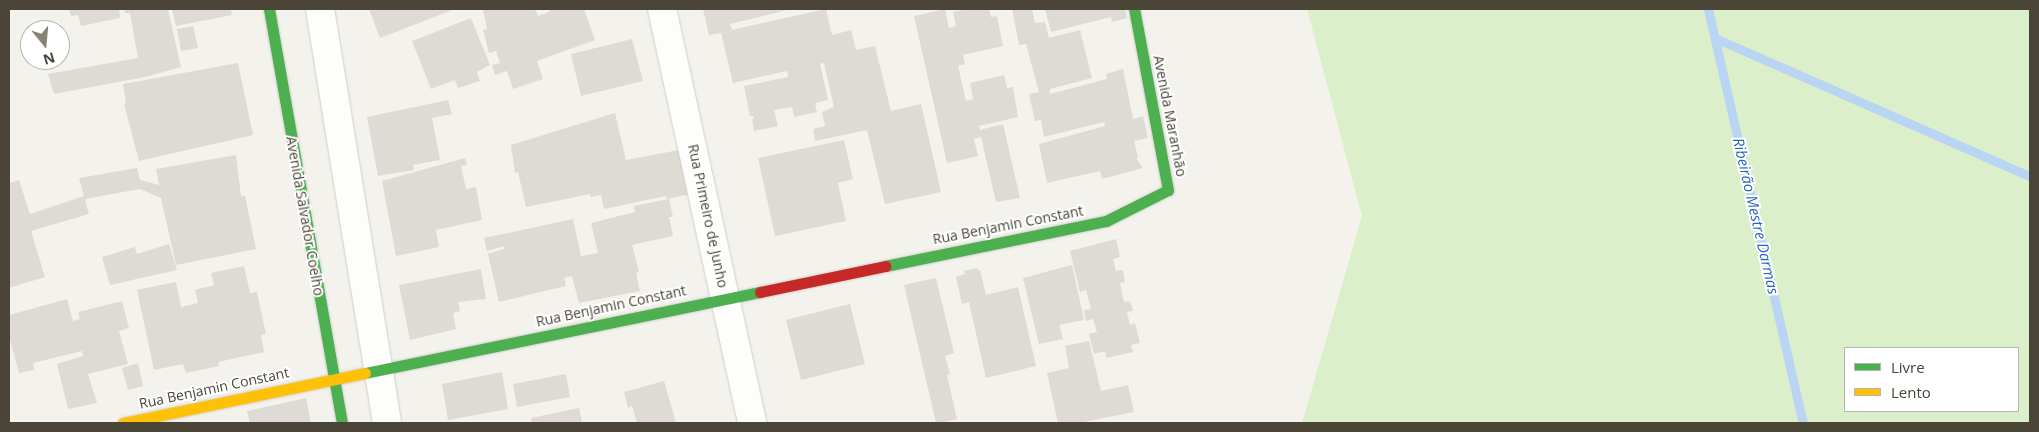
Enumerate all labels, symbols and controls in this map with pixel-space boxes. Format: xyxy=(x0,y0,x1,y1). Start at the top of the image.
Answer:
north arrow xyxy=(20,20,70,70)
text: N xyxy=(41,48,57,70)
street label: Avenida Maranhão xyxy=(1150,54,1190,178)
street label: Avenida Salvador Coelho xyxy=(283,135,327,297)
water label: Ribeirão Mestre Darmas xyxy=(1729,136,1783,296)
street label: Rua Primeiro de Junho xyxy=(685,143,731,289)
street label: Rua Benjamin Constant xyxy=(931,202,1085,248)
street label: Rua Benjamin Constant xyxy=(534,282,688,330)
legend xyxy=(1844,347,2019,412)
text: Livre xyxy=(1891,357,1925,377)
street label: Rua Benjamin Constant xyxy=(137,364,291,412)
text: Lento xyxy=(1891,382,1931,402)

